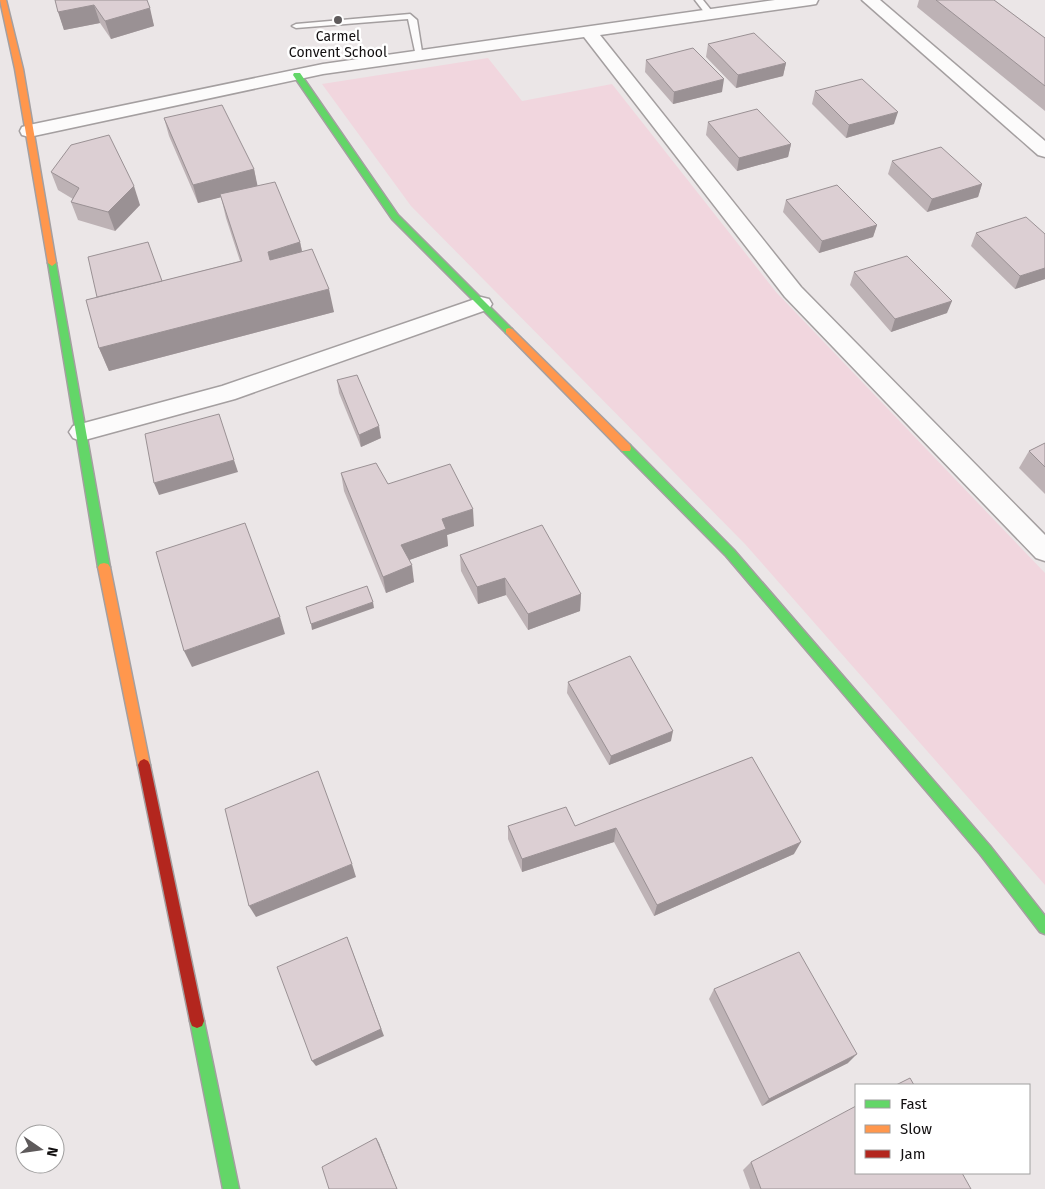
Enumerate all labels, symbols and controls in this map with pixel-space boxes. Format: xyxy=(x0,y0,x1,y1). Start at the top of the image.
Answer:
marker: Carmel Convent School xyxy=(332,14,344,26)
place label: Carmel Convent School xyxy=(289,28,387,61)
legend xyxy=(855,1084,1030,1174)
text: Fast xyxy=(900,1095,927,1113)
text: Slow xyxy=(900,1120,932,1138)
north arrow xyxy=(15,1124,65,1174)
text: N xyxy=(43,1145,62,1158)
text: Jam xyxy=(900,1145,926,1163)

